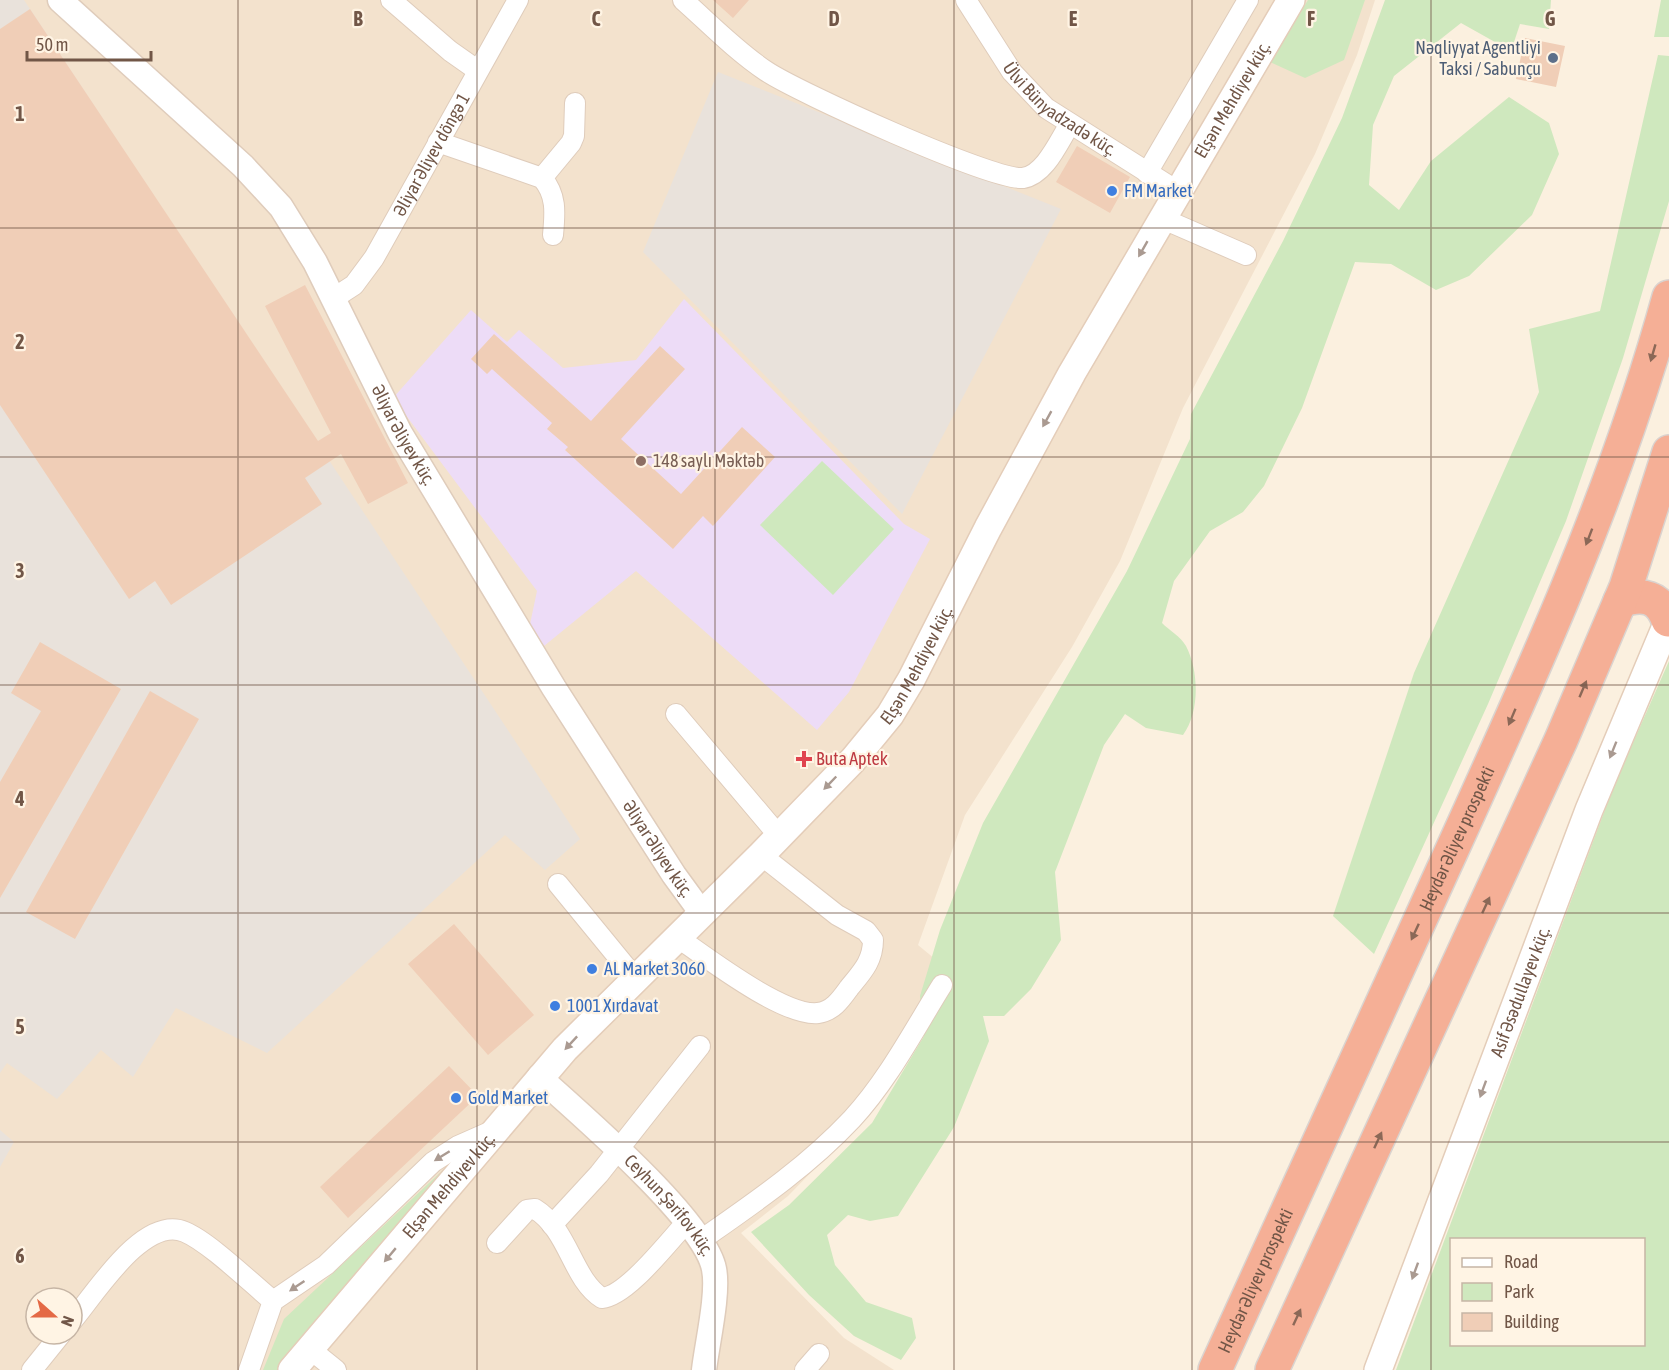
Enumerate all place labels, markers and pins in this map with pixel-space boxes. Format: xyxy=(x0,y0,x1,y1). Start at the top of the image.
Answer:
place label: Nəqliyyat Agentliyi Taksi / Sabunçu xyxy=(1415,37,1541,79)
marker: Nəqliyyat Agentliyi Taksi / Sabunçu xyxy=(1546,51,1560,65)
place label: FM Market xyxy=(1124,180,1192,201)
marker: FM Market xyxy=(1105,184,1119,198)
place label: 148 saylı Məktəb xyxy=(653,450,764,471)
marker: 148 saylı Məktəb xyxy=(634,454,648,468)
place label: Buta Aptek xyxy=(816,748,888,769)
marker: Buta Aptek xyxy=(797,752,811,766)
place label: AL Market 3060 xyxy=(604,958,705,979)
marker: AL Market 3060 xyxy=(585,962,599,976)
place label: 1001 Xırdavat xyxy=(567,995,659,1016)
marker: 1001 Xırdavat xyxy=(548,999,562,1013)
place label: Gold Market xyxy=(468,1087,548,1108)
marker: Gold Market xyxy=(449,1091,463,1105)

